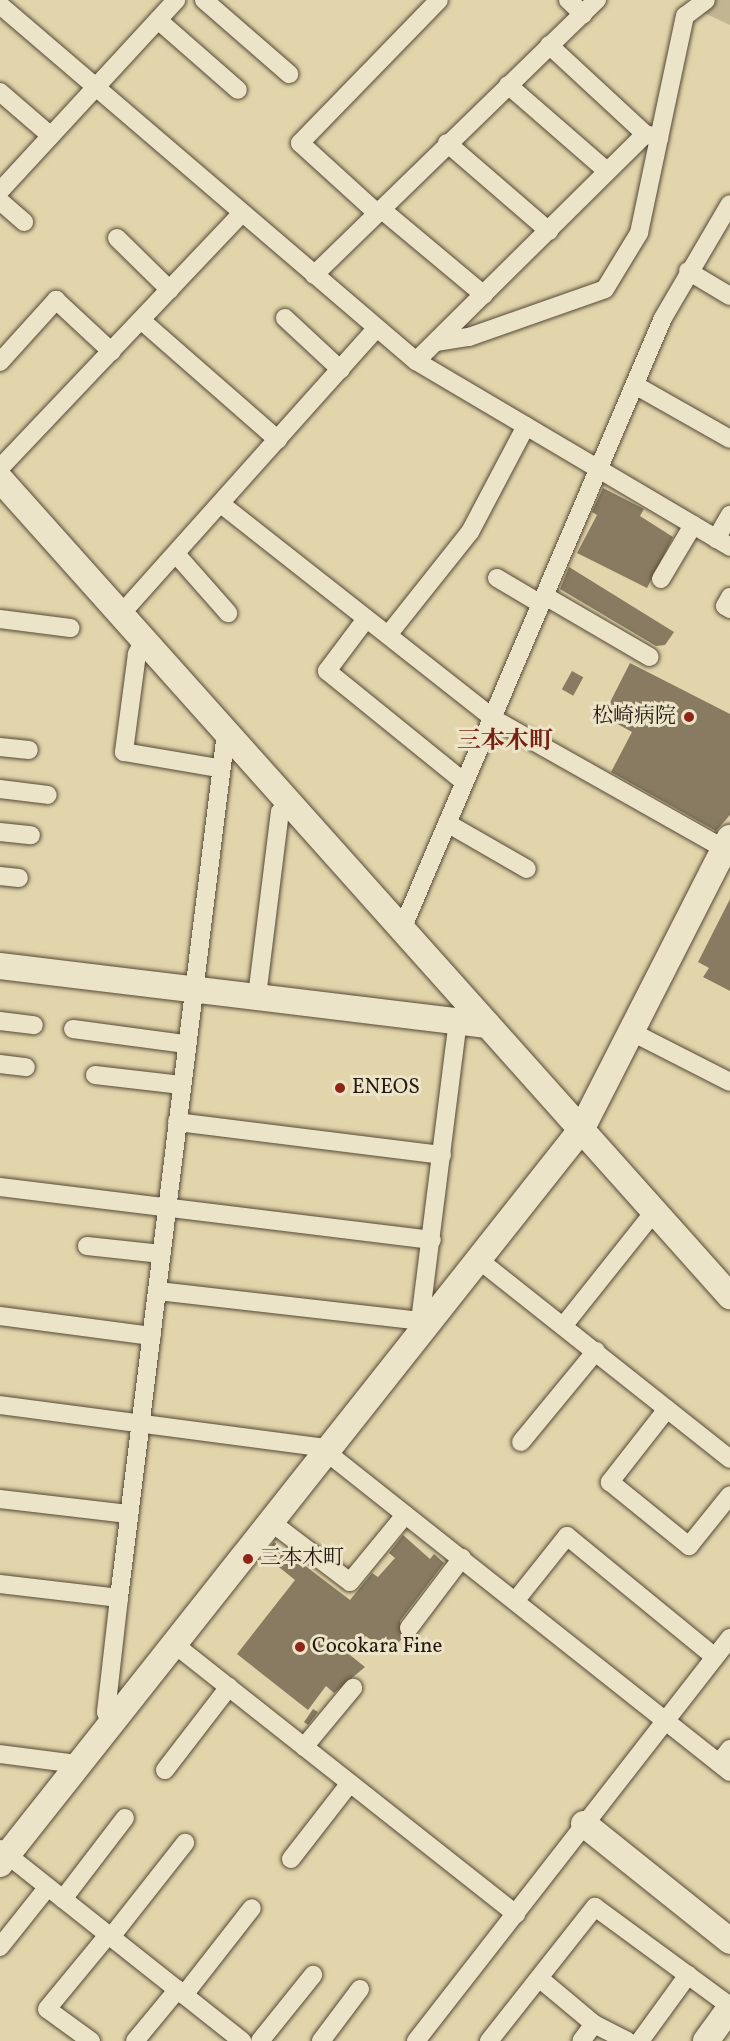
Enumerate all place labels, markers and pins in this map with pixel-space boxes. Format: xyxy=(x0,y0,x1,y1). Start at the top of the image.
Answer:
place label: 松崎病院 xyxy=(592,704,676,730)
marker: 松崎病院 xyxy=(680,708,698,726)
place label: ENEOS xyxy=(352,1075,420,1101)
marker: ENEOS xyxy=(333,1081,347,1095)
place label: 三本木町 xyxy=(260,1546,344,1572)
marker: 三本木町 xyxy=(241,1552,255,1566)
place label: Cocokara Fine xyxy=(312,1634,443,1660)
marker: Cocokara Fine xyxy=(293,1640,307,1654)

